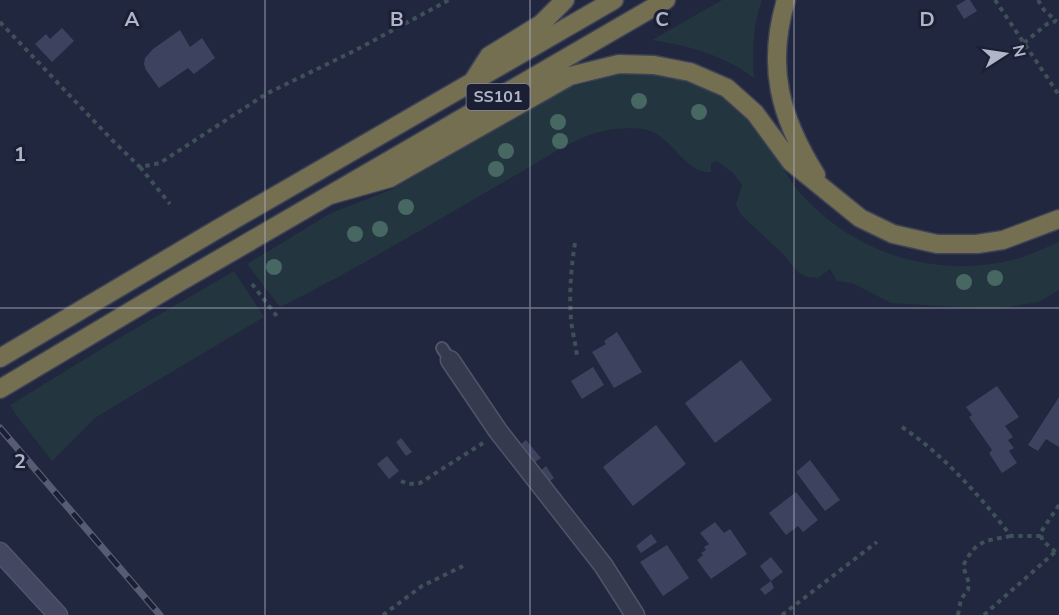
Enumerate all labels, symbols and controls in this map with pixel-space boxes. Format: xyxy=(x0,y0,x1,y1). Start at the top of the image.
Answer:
text: A xyxy=(125,6,140,33)
text: B xyxy=(390,6,404,33)
text: C xyxy=(655,6,669,33)
text: D xyxy=(919,6,935,33)
north arrow xyxy=(975,24,1035,84)
text: N xyxy=(1007,43,1031,59)
road number: SS101 xyxy=(466,84,530,110)
text: 1 xyxy=(14,141,26,168)
text: 2 xyxy=(14,448,26,475)

